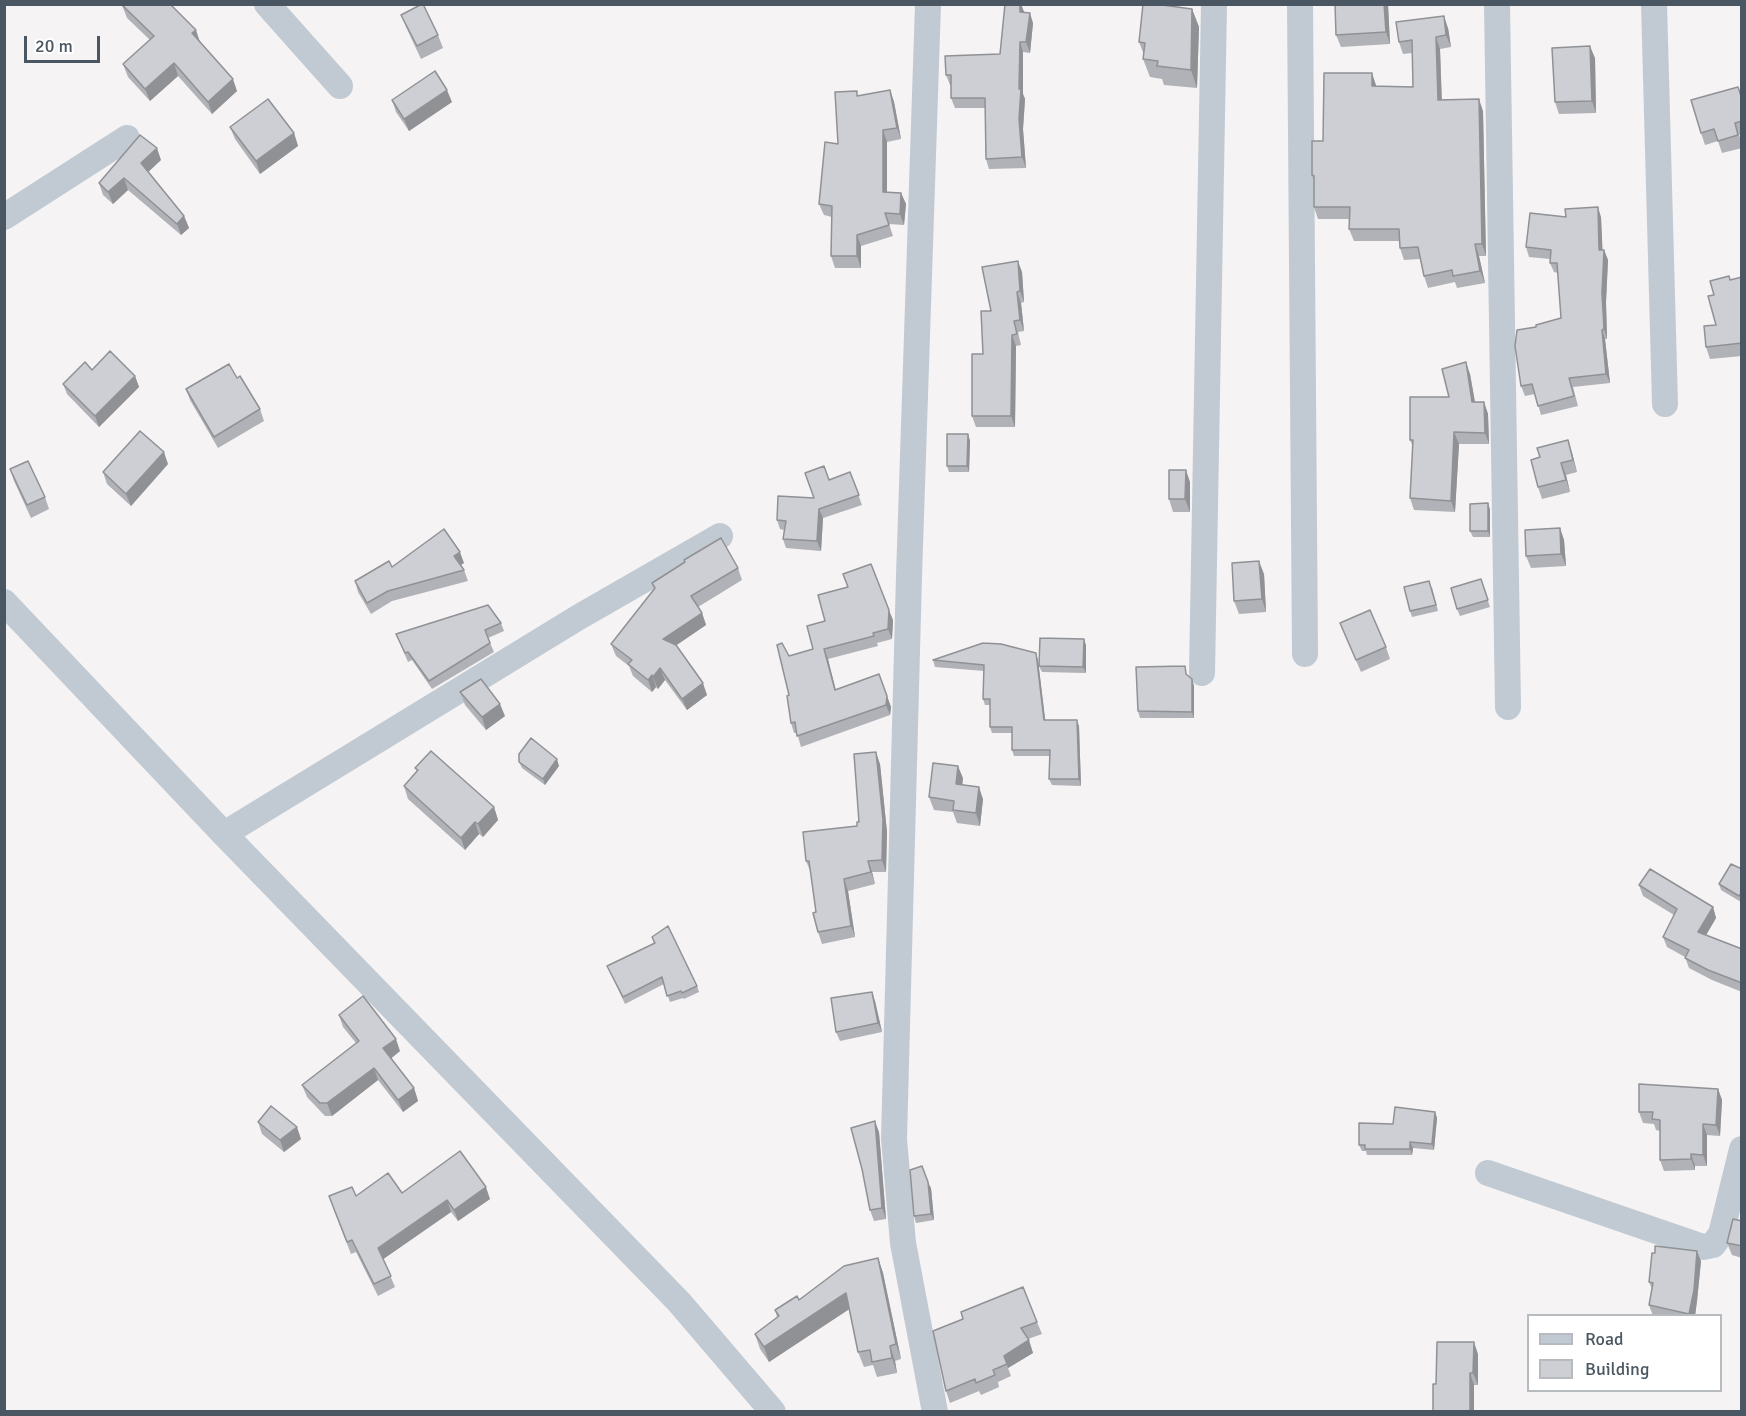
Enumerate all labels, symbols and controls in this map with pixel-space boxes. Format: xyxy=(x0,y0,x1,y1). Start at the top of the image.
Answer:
scale bar xyxy=(27,24,104,62)
text: 20 m xyxy=(35,35,73,57)
legend xyxy=(1527,1314,1722,1392)
text: Road xyxy=(1585,1328,1624,1350)
text: Building xyxy=(1585,1358,1649,1380)

